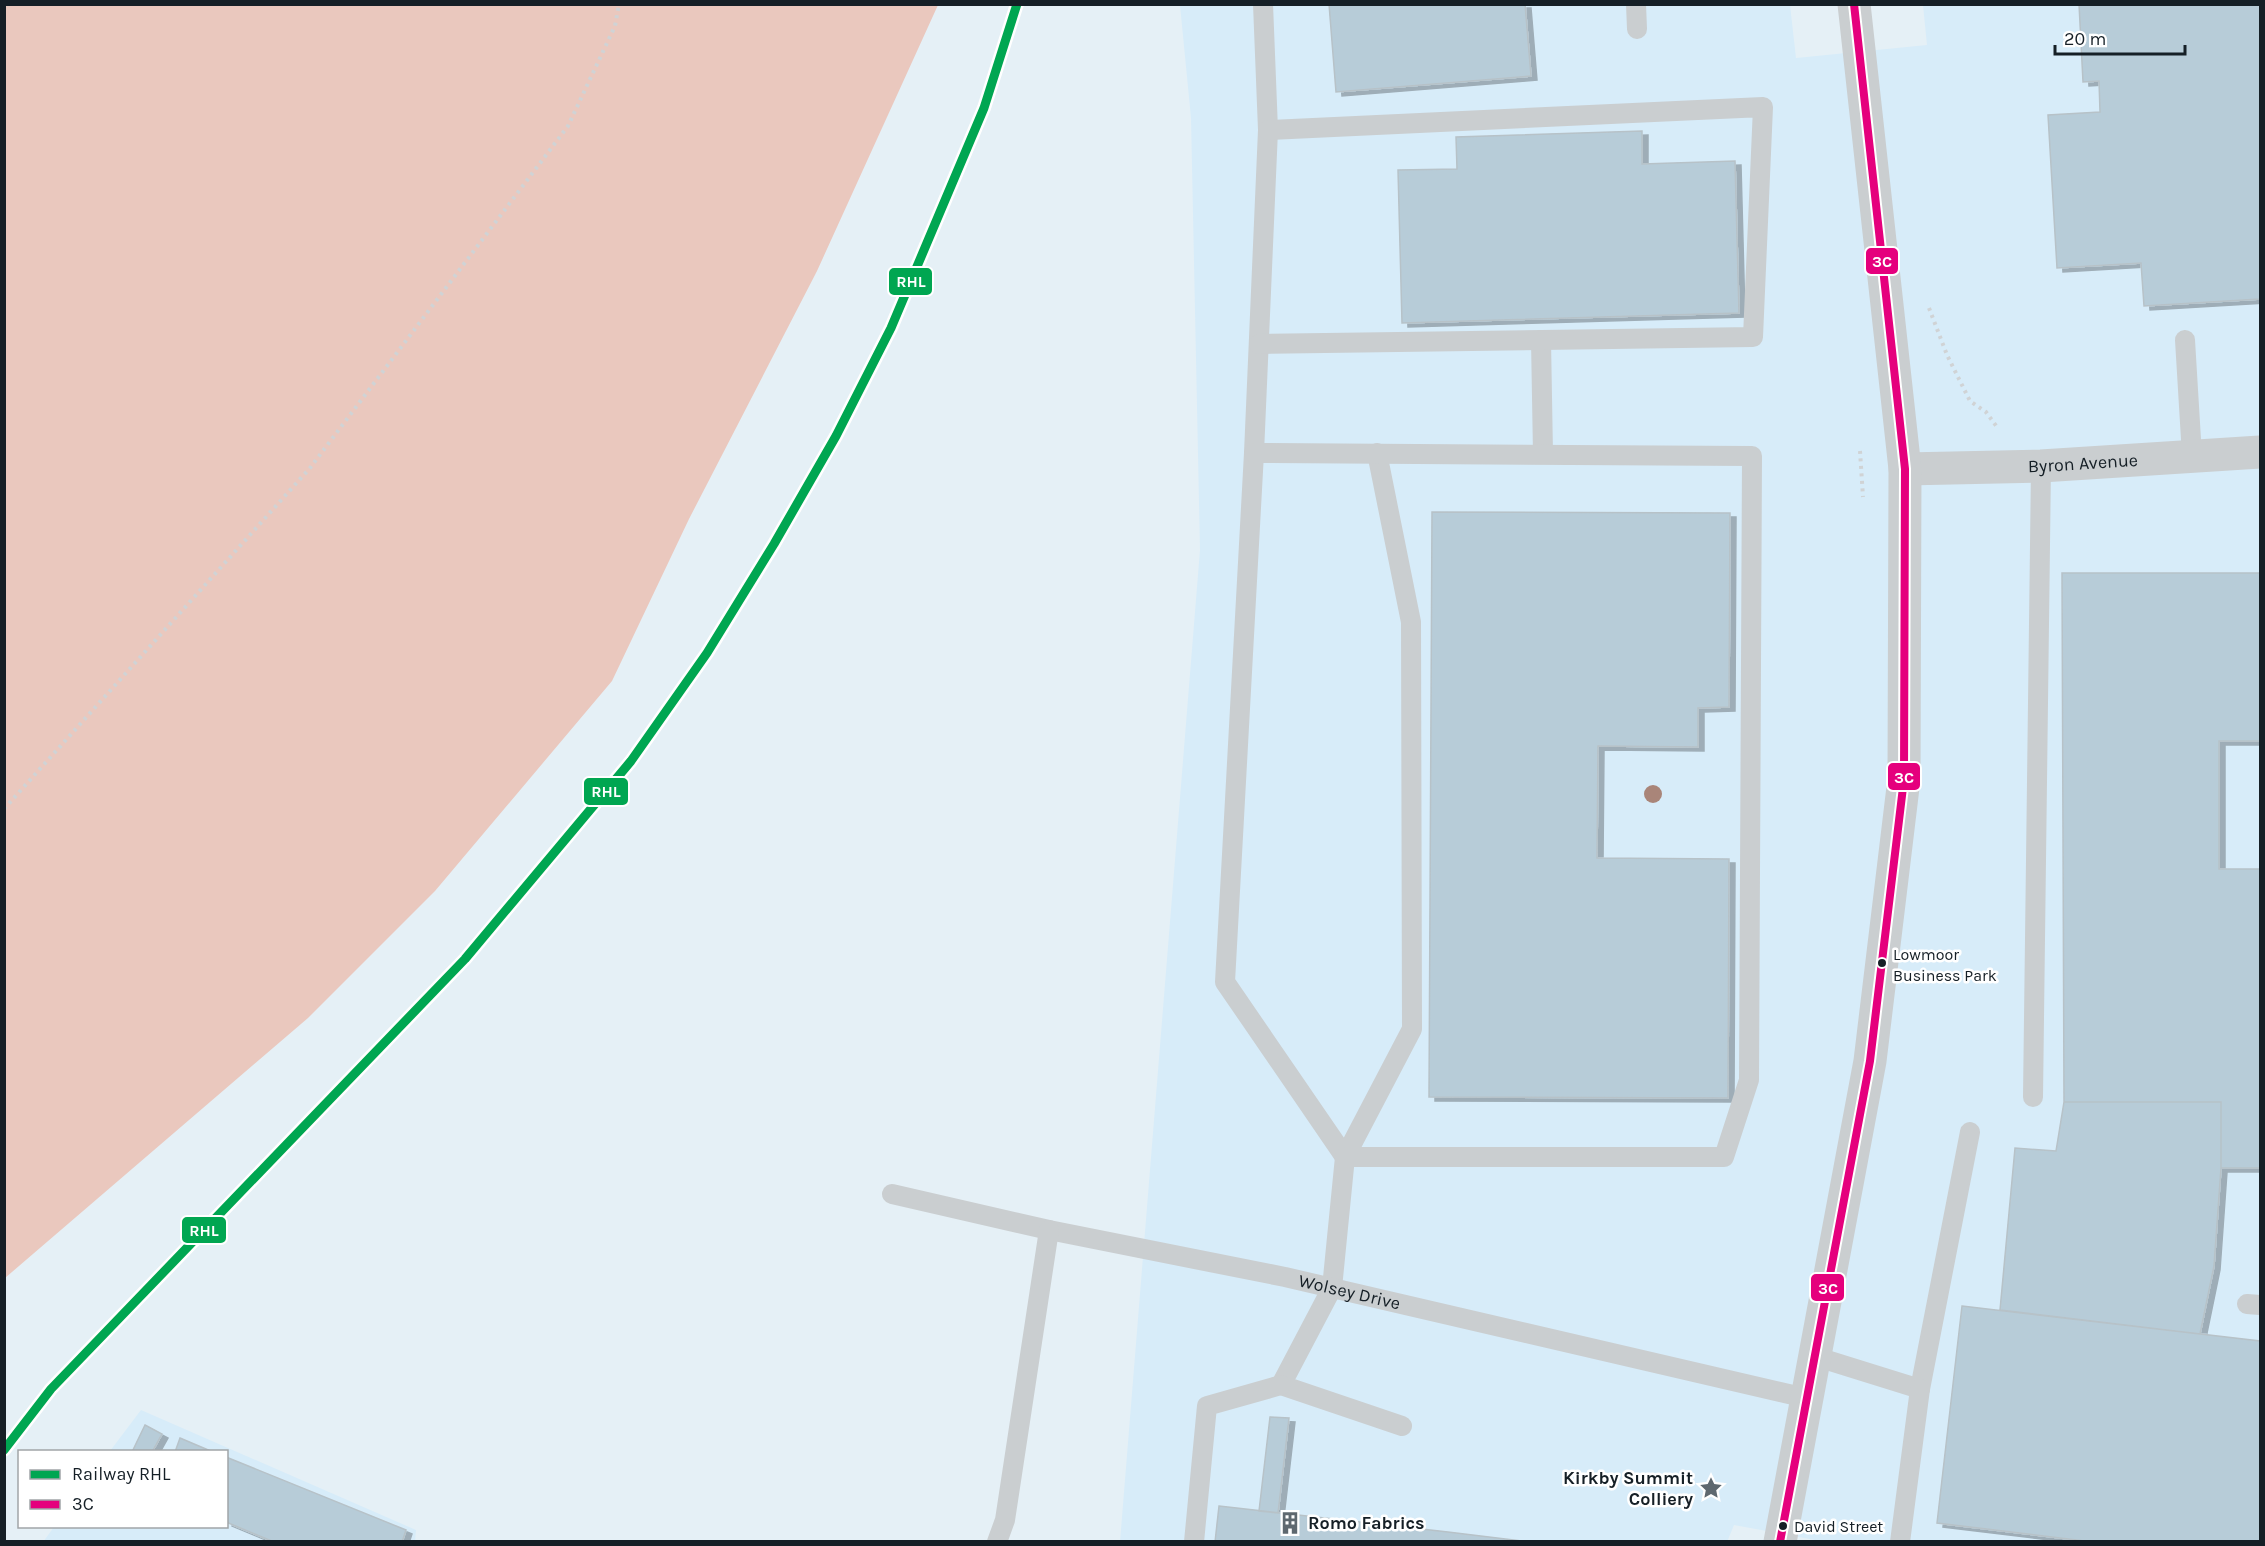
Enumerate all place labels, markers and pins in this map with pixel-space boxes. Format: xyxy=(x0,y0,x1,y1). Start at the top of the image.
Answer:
place label: Lowmoor Business Park xyxy=(1893,945,1997,985)
marker: Lowmoor Business Park xyxy=(1876,957,1888,969)
place label: Kirkby Summit Colliery xyxy=(1563,1467,1693,1510)
place icon: Kirkby Summit Colliery xyxy=(1698,1475,1724,1501)
building icon: Romo Fabrics xyxy=(1277,1510,1303,1536)
place label: Romo Fabrics xyxy=(1308,1512,1425,1534)
place label: David Street xyxy=(1794,1517,1883,1536)
marker: David Street xyxy=(1777,1520,1789,1532)

